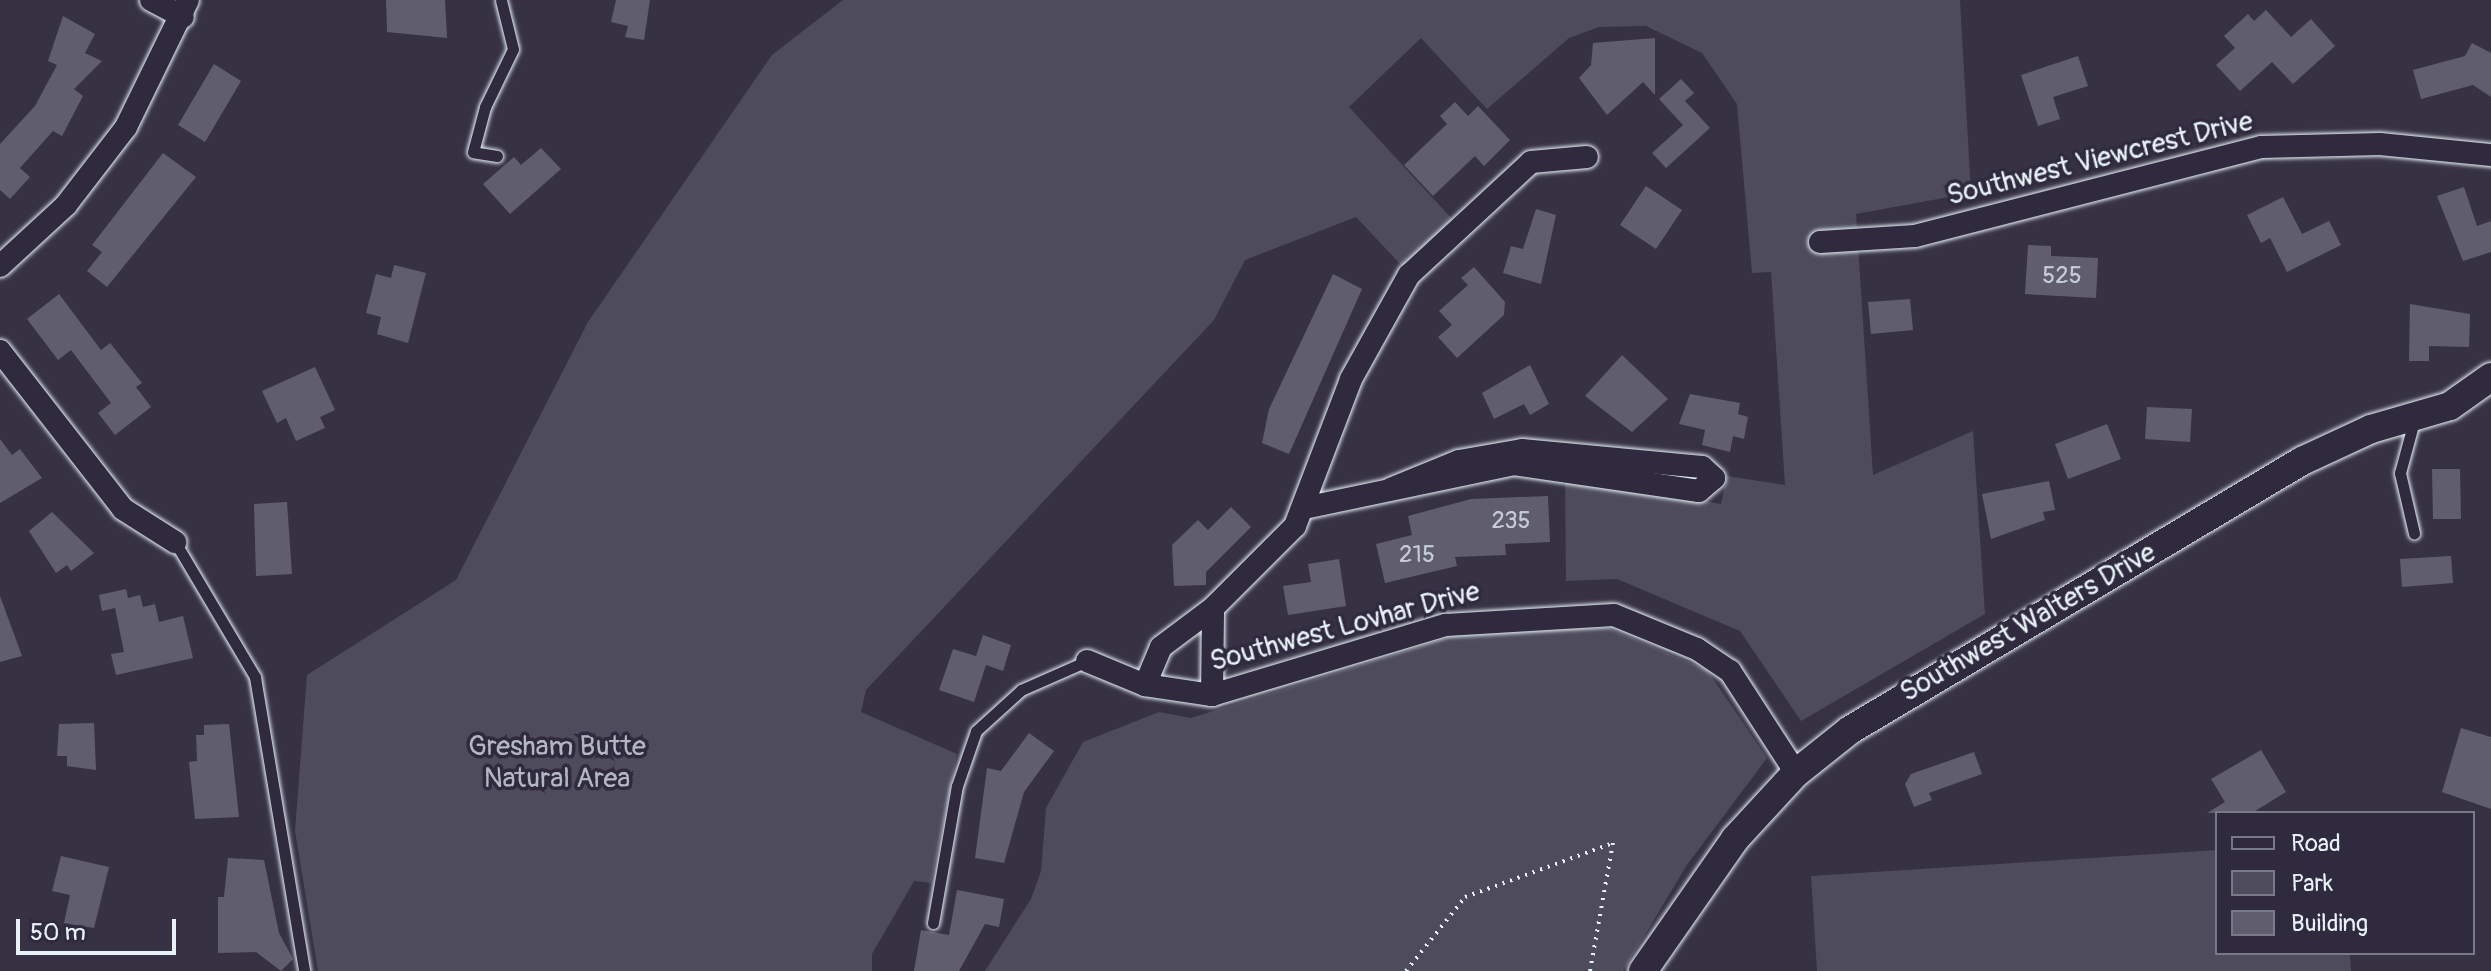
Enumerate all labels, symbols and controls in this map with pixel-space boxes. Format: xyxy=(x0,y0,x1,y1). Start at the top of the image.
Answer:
street label: Southwest Viewcrest Drive xyxy=(1944,105,2256,213)
house number: 525 xyxy=(2042,262,2082,290)
house number: 235 xyxy=(1491,507,1531,535)
street label: Southwest Walters Drive xyxy=(1894,536,2162,710)
house number: 215 xyxy=(1399,541,1435,569)
street label: Southwest Lovhar Drive xyxy=(1206,575,1484,679)
park label: Gresham Butte Natural Area xyxy=(468,730,646,796)
legend xyxy=(2215,811,2475,955)
text: Road xyxy=(2291,829,2341,858)
text: Park xyxy=(2291,869,2333,898)
scale bar xyxy=(20,903,180,953)
text: Building xyxy=(2291,909,2368,938)
text: 50 m xyxy=(30,918,86,947)

